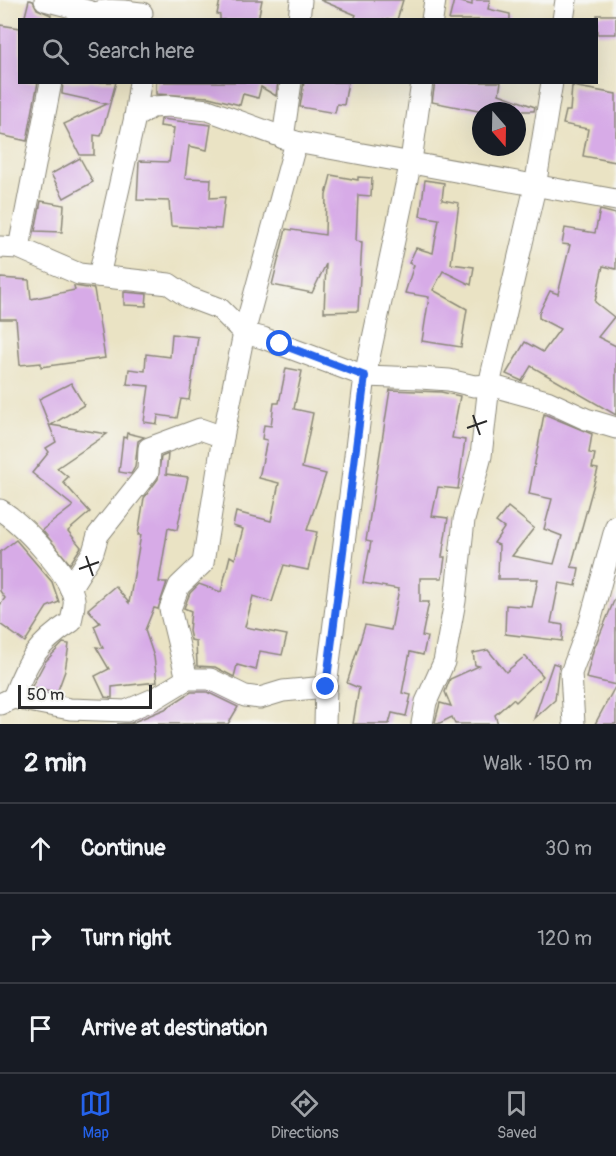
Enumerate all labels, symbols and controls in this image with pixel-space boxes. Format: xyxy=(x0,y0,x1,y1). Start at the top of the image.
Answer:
search box xyxy=(18,18,598,84)
icon: search xyxy=(39,35,72,68)
text: Search here xyxy=(87,37,194,65)
north arrow xyxy=(472,102,526,156)
route start xyxy=(266,330,292,356)
route end xyxy=(312,673,338,699)
scale bar xyxy=(18,682,152,710)
text: 50 m xyxy=(27,685,64,705)
text: 2 min xyxy=(24,747,86,779)
text: Walk · 150 m xyxy=(483,751,592,776)
icon: ahead xyxy=(24,832,57,865)
text: Continue xyxy=(81,834,165,862)
text: 30 m xyxy=(545,836,592,861)
icon: right xyxy=(24,922,57,955)
text: Turn right xyxy=(81,924,171,952)
text: 120 m xyxy=(537,926,592,951)
icon: arrive xyxy=(24,1012,57,1045)
text: Arrive at destination xyxy=(81,1014,267,1042)
tab: Map xyxy=(79,1087,112,1143)
tab: Directions xyxy=(271,1087,339,1143)
tab: Saved xyxy=(497,1087,537,1143)

